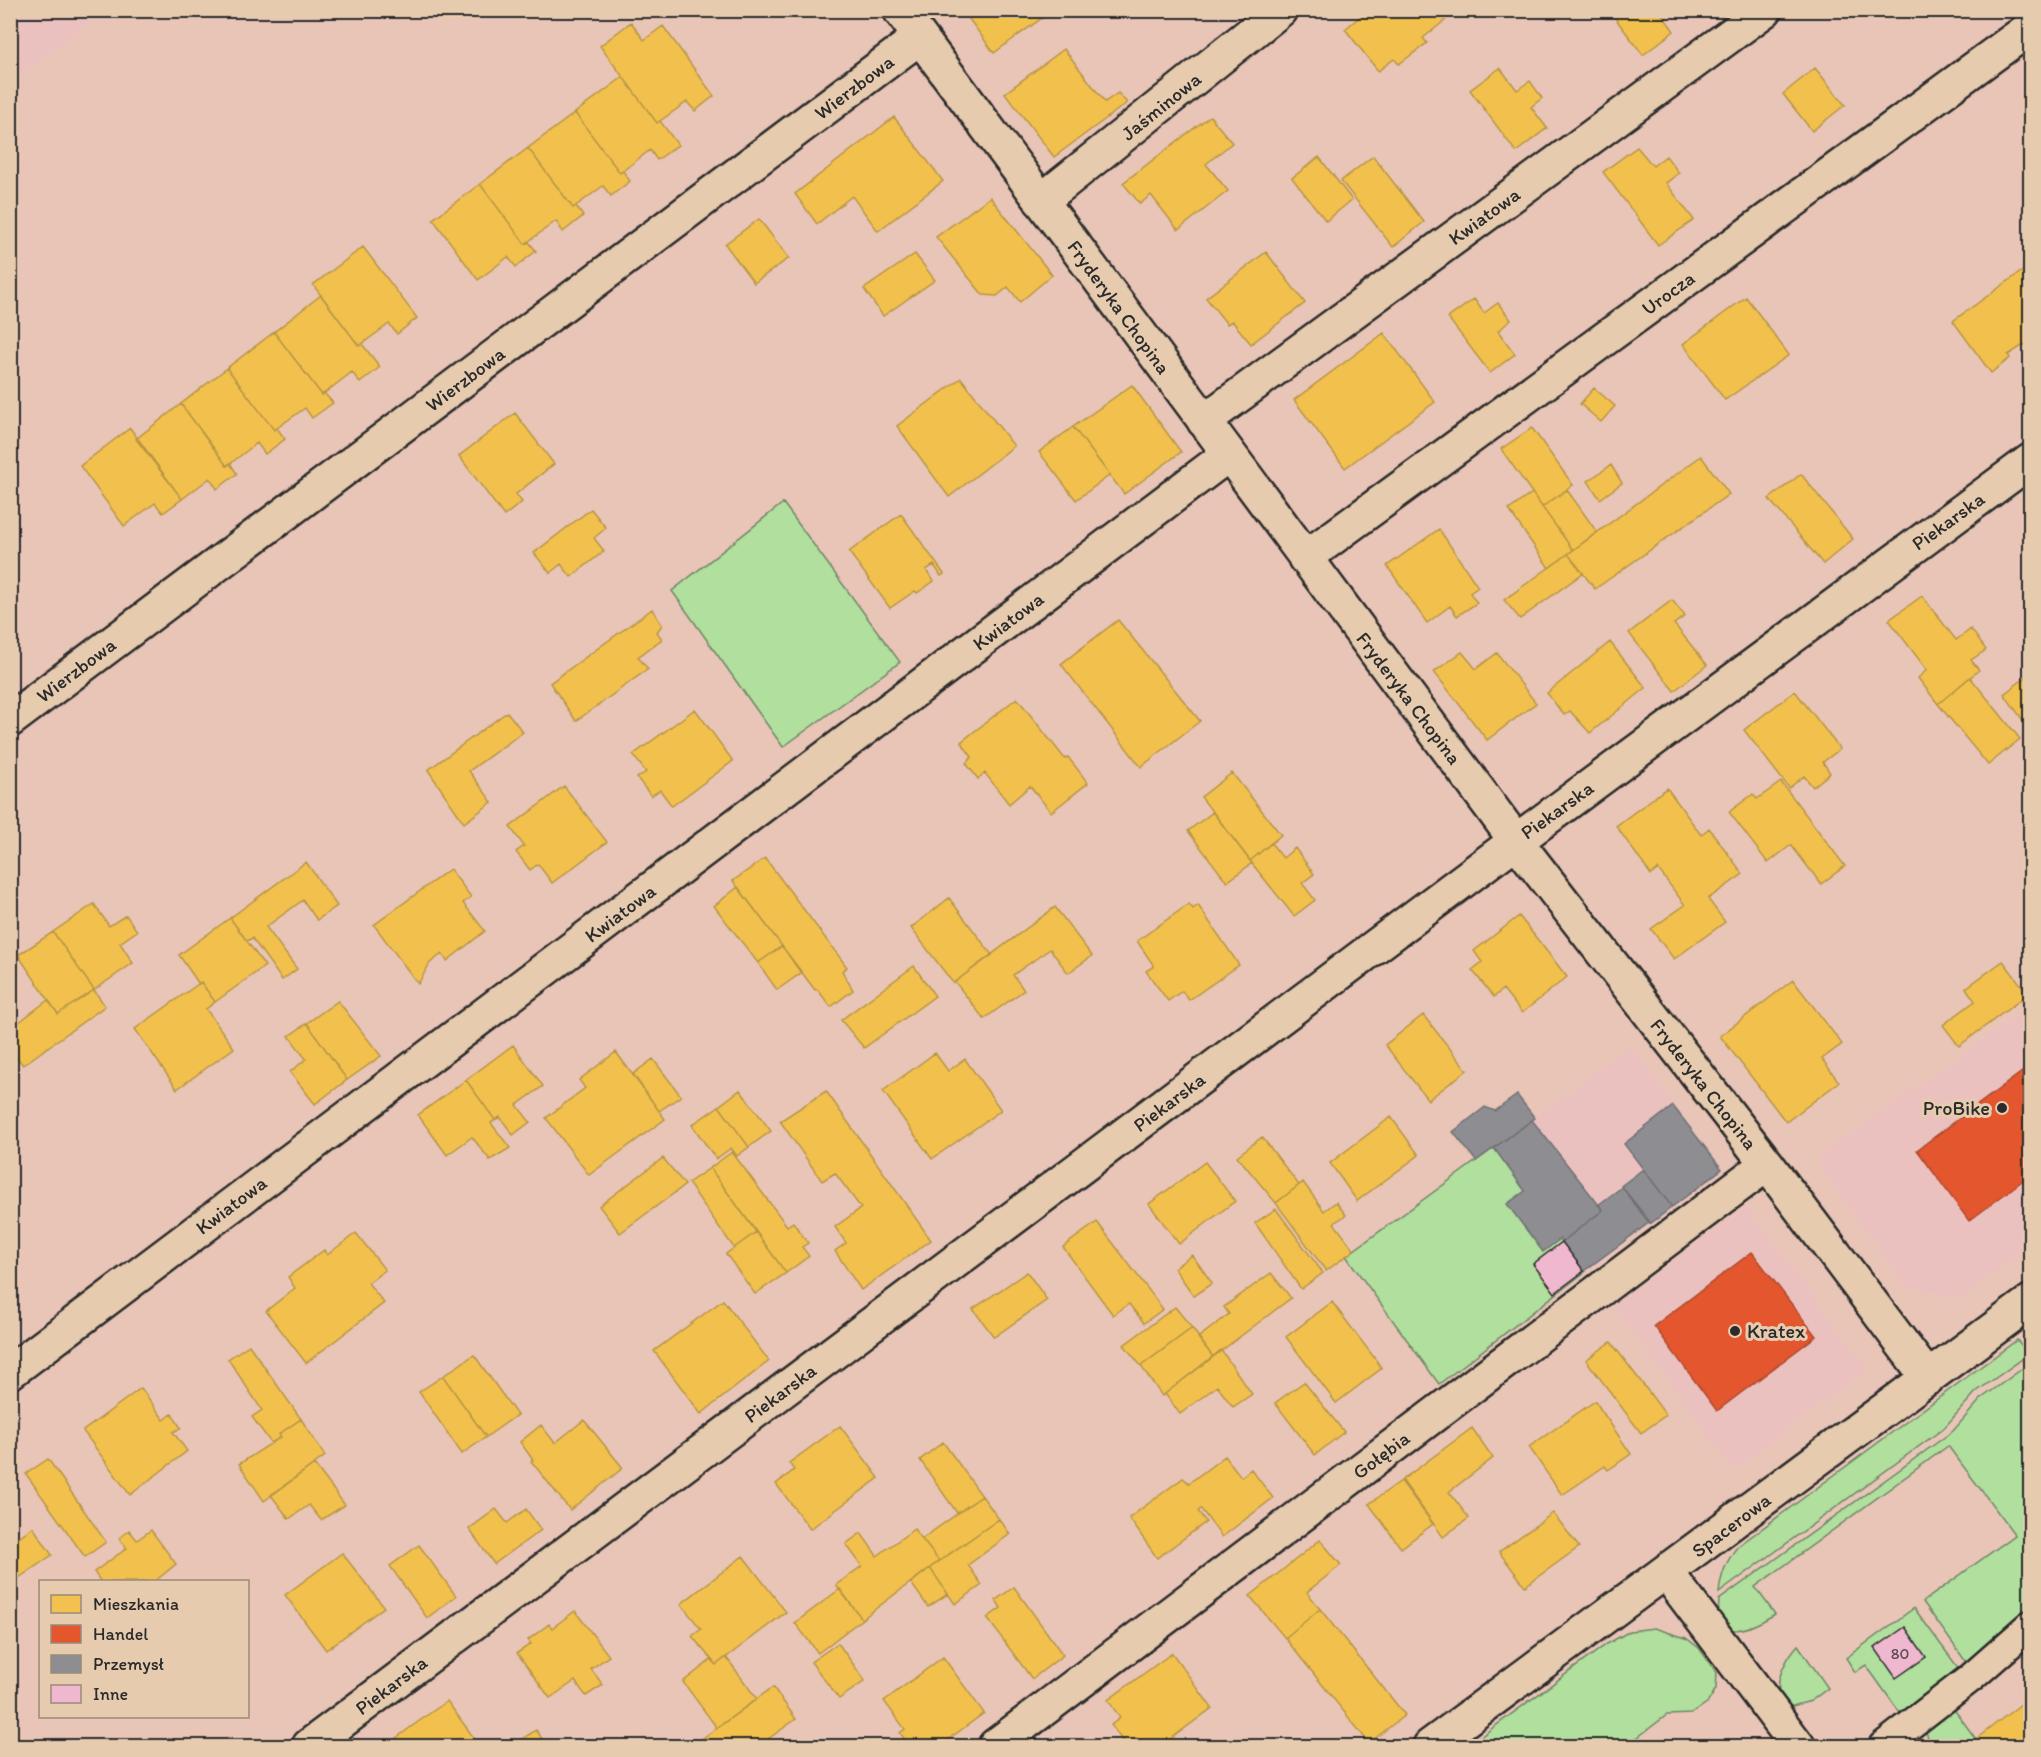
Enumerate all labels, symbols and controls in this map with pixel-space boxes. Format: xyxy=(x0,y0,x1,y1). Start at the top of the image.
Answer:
street label: Wierzbowa xyxy=(810,49,899,125)
street label: Jaśminowa xyxy=(1116,66,1206,145)
street label: Kwiatowa xyxy=(1443,182,1525,250)
street label: Fryderyka Chopina xyxy=(1062,235,1176,379)
street label: Urocza xyxy=(1637,266,1699,320)
street label: Wierzbowa xyxy=(421,341,510,417)
street label: Piekarska xyxy=(1907,486,1990,555)
street label: Kwiatowa xyxy=(968,586,1049,655)
street label: Fryderyka Chopina xyxy=(1351,627,1467,769)
street label: Wierzbowa xyxy=(32,632,121,708)
street label: Piekarska xyxy=(1516,775,1599,844)
street label: Kwiatowa xyxy=(580,878,661,947)
street label: Fryderyka Chopina xyxy=(1645,1014,1763,1154)
street label: Piekarska xyxy=(1128,1067,1210,1137)
place label: ProBike xyxy=(1923,1096,1990,1120)
marker: ProBike xyxy=(1995,1101,2009,1115)
street label: Kwiatowa xyxy=(191,1170,272,1239)
place label: Kratex xyxy=(1747,1319,1805,1343)
marker: Kratex xyxy=(1728,1324,1742,1338)
street label: Piekarska xyxy=(739,1358,821,1428)
street label: Gołębia xyxy=(1348,1425,1415,1484)
street label: Spacerowa xyxy=(1687,1487,1776,1563)
legend xyxy=(39,1580,249,1718)
text: Mieszkania xyxy=(93,1593,179,1615)
text: Handel xyxy=(93,1623,148,1645)
house number: 80 xyxy=(1891,1644,1909,1663)
street label: Piekarska xyxy=(350,1650,432,1720)
text: Przemysł xyxy=(93,1653,164,1675)
text: Inne xyxy=(93,1683,128,1705)

